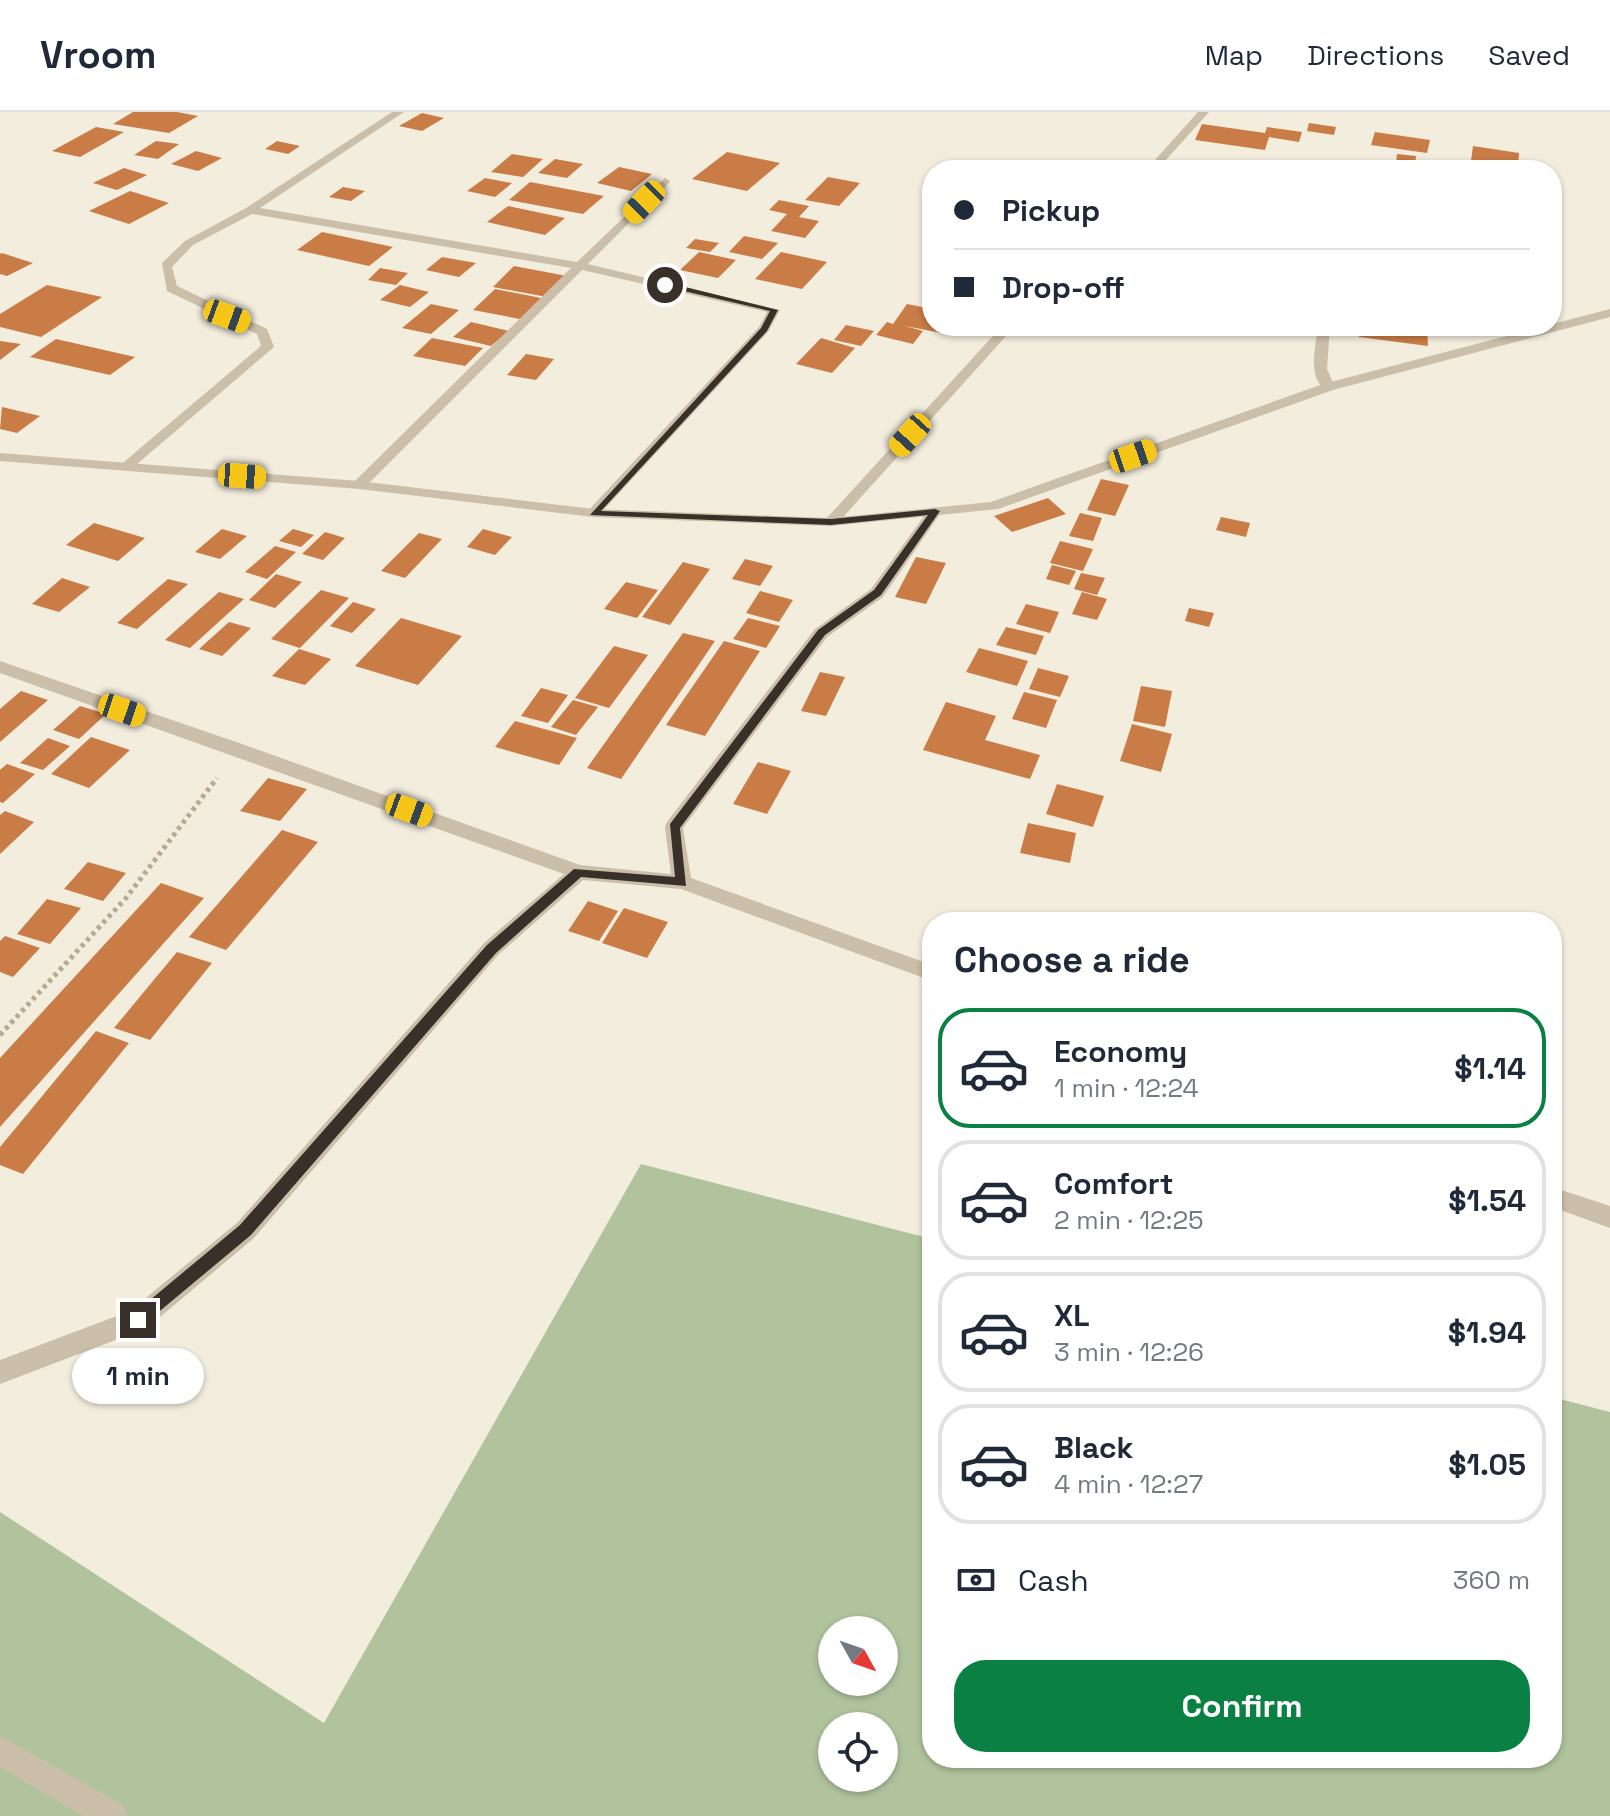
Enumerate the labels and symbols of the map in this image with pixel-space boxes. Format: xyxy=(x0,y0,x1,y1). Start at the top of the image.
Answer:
car xyxy=(619,176,669,228)
route start xyxy=(647,267,683,303)
car xyxy=(200,297,254,335)
car xyxy=(885,409,935,461)
car xyxy=(1106,437,1160,475)
car xyxy=(217,462,267,490)
car xyxy=(95,691,149,729)
car xyxy=(382,791,436,829)
route end xyxy=(120,1302,156,1338)
callout: 1 min xyxy=(72,1348,204,1404)
north arrow xyxy=(818,1616,898,1696)

